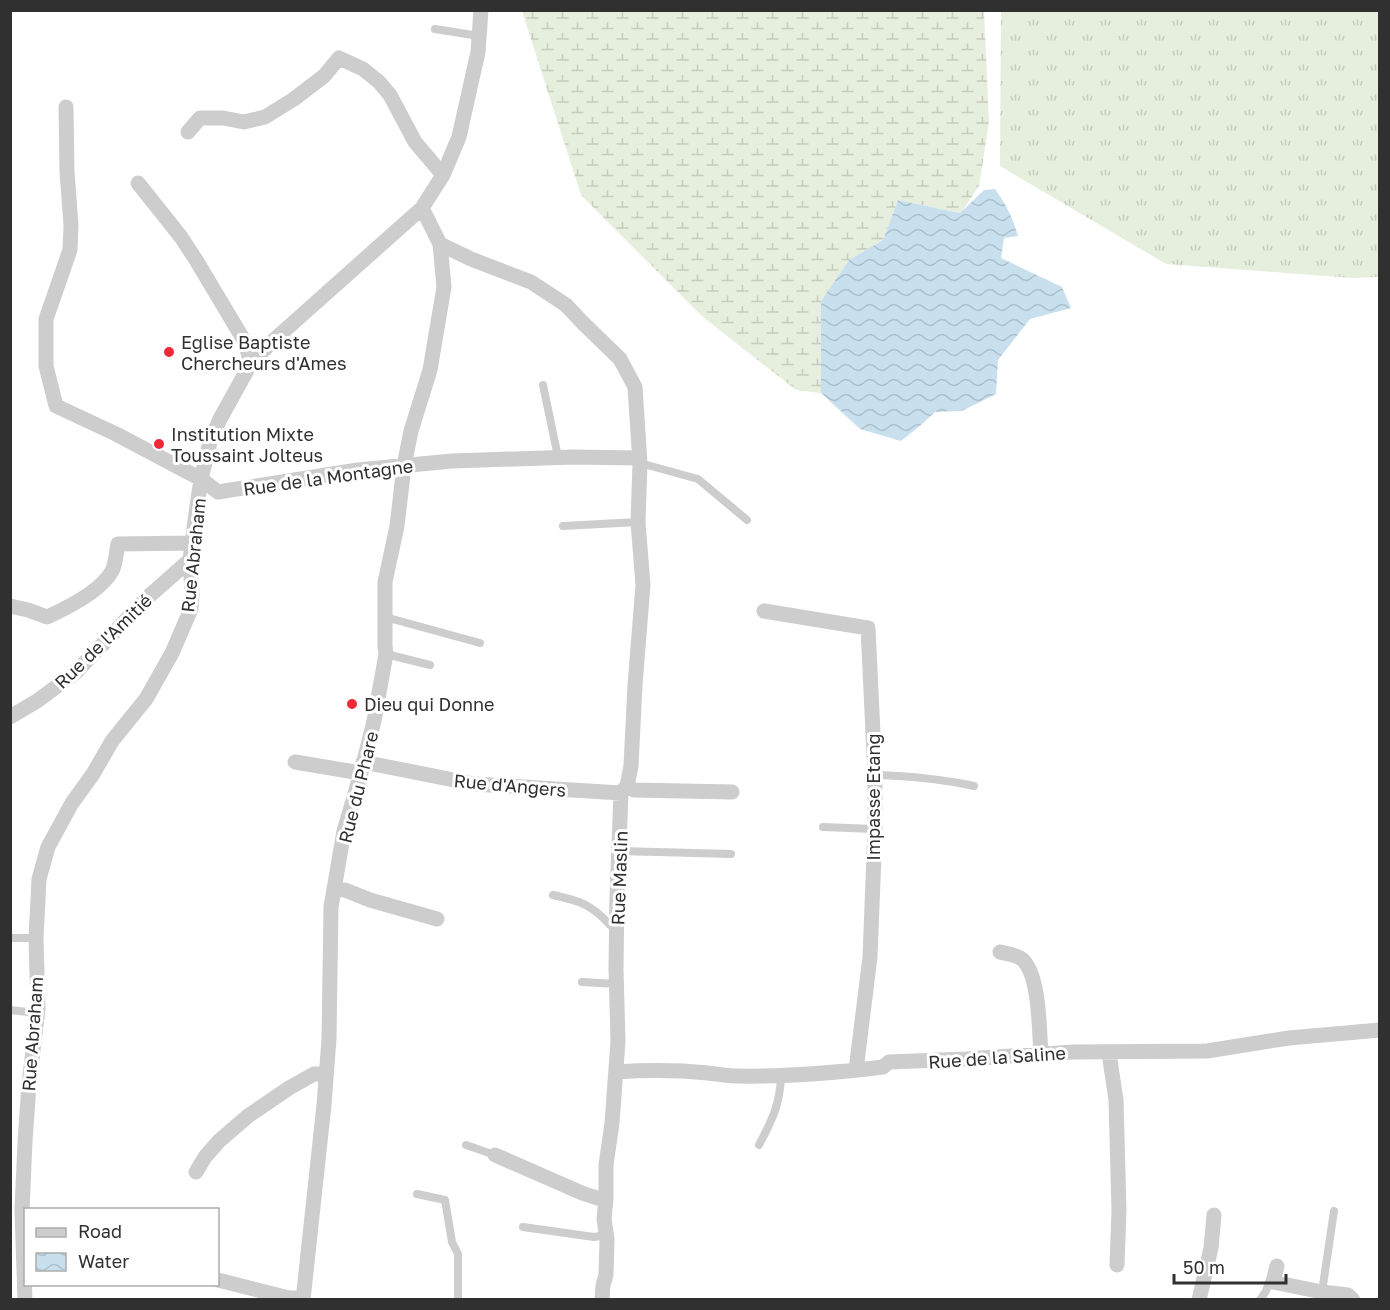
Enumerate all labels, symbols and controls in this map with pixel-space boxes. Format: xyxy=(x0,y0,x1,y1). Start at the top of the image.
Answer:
place label: Eglise Baptiste Chercheurs d'Ames xyxy=(181,331,346,374)
marker: Eglise Baptiste Chercheurs d'Ames xyxy=(162,345,176,359)
place label: Institution Mixte Toussaint Jolteus xyxy=(171,423,323,466)
marker: Institution Mixte Toussaint Jolteus xyxy=(152,437,166,451)
street label: Rue de la Montagne xyxy=(242,454,414,500)
street label: Rue Abraham xyxy=(176,497,210,613)
street label: Rue de l'Amitié xyxy=(50,589,156,693)
place label: Dieu qui Donne xyxy=(364,693,495,715)
marker: Dieu qui Donne xyxy=(345,697,359,711)
street label: Rue du Phare xyxy=(333,729,383,845)
street label: Impasse Etang xyxy=(862,733,884,861)
street label: Rue d'Angers xyxy=(453,769,567,801)
street label: Rue Maslin xyxy=(606,830,632,926)
street label: Rue Abraham xyxy=(17,976,47,1092)
street label: Rue de la Saline xyxy=(927,1041,1067,1073)
legend xyxy=(24,1208,219,1286)
text: Road xyxy=(78,1220,122,1242)
scale bar xyxy=(1174,1247,1286,1285)
text: Water xyxy=(78,1250,129,1272)
text: 50 m xyxy=(1183,1256,1225,1278)

